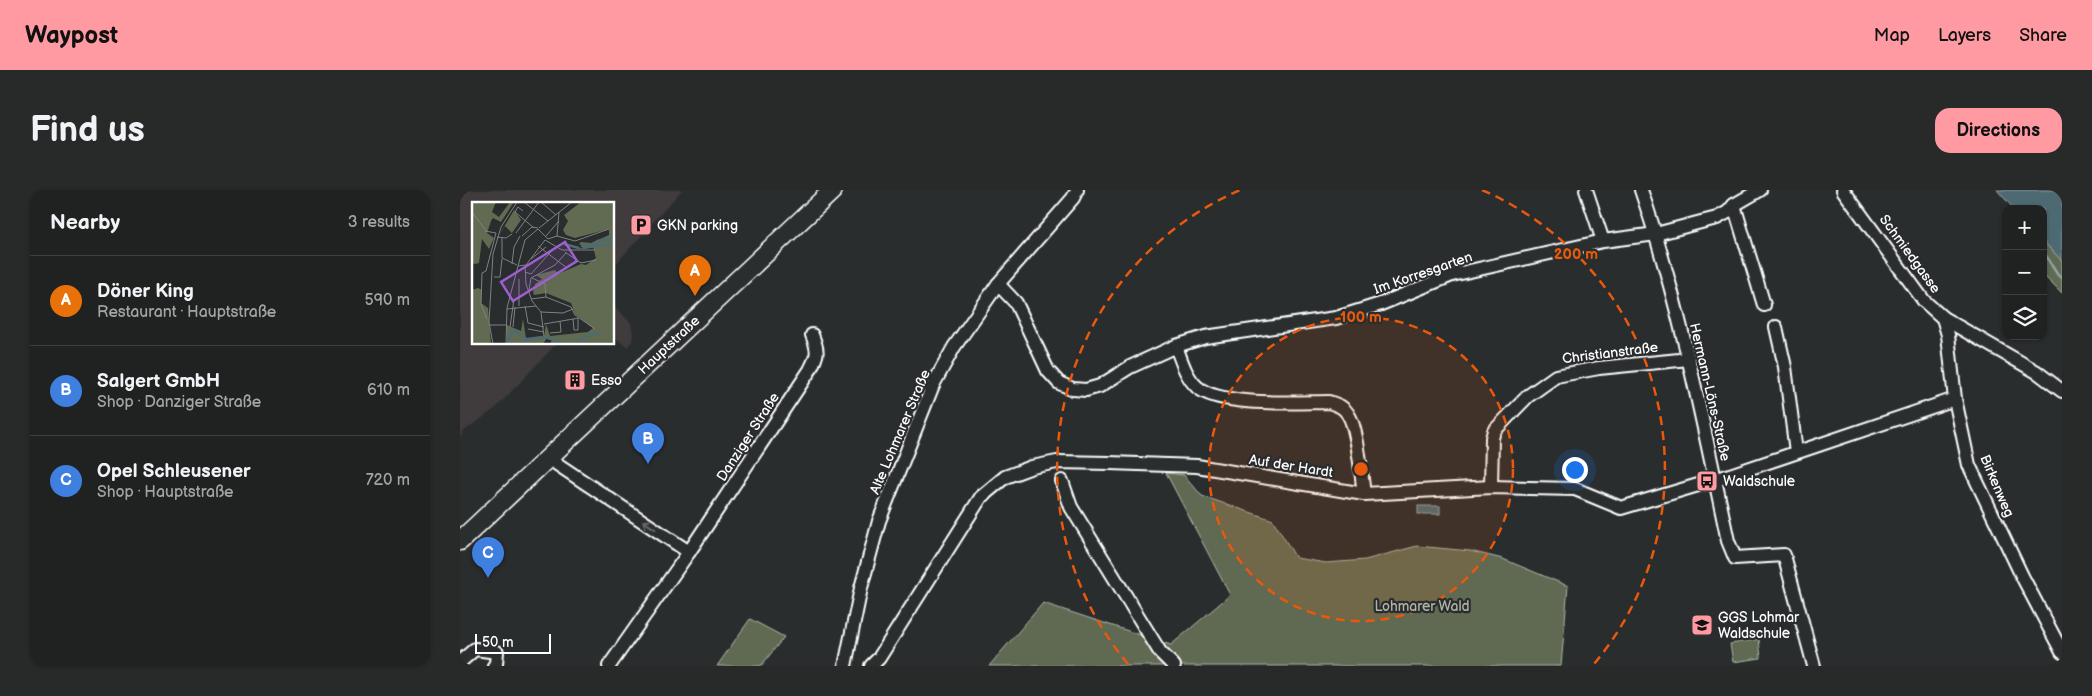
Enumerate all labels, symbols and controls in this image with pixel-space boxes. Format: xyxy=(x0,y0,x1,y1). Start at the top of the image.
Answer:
text: Waypost xyxy=(25,21,118,50)
text: Map xyxy=(1874,25,1910,46)
text: Layers xyxy=(1938,25,1991,46)
text: Share xyxy=(2019,25,2067,46)
button: Directions xyxy=(1935,108,2062,153)
text: Find us xyxy=(30,109,145,152)
inset map xyxy=(472,202,615,345)
map controls xyxy=(2002,205,2047,340)
button: + xyxy=(2002,205,2047,250)
text: Nearby xyxy=(50,210,120,235)
street label: Schmiedgasse xyxy=(1876,211,1944,297)
text: 3 results xyxy=(348,213,410,232)
parking icon: GKN parking xyxy=(629,213,653,237)
place label: GKN parking xyxy=(657,217,738,234)
text: 200 m xyxy=(1554,245,1598,264)
street label: Im Korresgarten xyxy=(1372,248,1475,298)
button: − xyxy=(2002,250,2047,295)
pin: A xyxy=(679,255,711,296)
text: Döner King xyxy=(97,280,194,303)
text: A xyxy=(61,291,71,310)
text: 590 m xyxy=(365,291,410,310)
button: layers xyxy=(2002,295,2047,340)
text: Restaurant · Hauptstraße xyxy=(97,303,276,322)
text: 100 m xyxy=(1340,308,1382,327)
street label: Hauptstraße xyxy=(635,312,703,378)
street label: Hermann-Löns-Straße xyxy=(1686,321,1734,463)
street label: Christianstraße xyxy=(1561,339,1659,367)
street label: Alte Lohmarer Straße xyxy=(866,367,934,497)
building icon: Esso xyxy=(563,368,587,392)
text: Salgert GmbH xyxy=(97,370,220,393)
place label: Esso xyxy=(591,372,622,389)
text: B xyxy=(60,381,72,400)
text: 610 m xyxy=(367,381,410,400)
street label: Danziger Straße xyxy=(713,389,783,485)
text: Shop · Danziger Straße xyxy=(97,393,261,412)
pin: B xyxy=(632,423,664,464)
street label: Auf der Hardt xyxy=(1248,451,1335,481)
street label: Birkenweg xyxy=(1976,452,2018,520)
your location xyxy=(1562,457,1588,483)
text: Opel Schleusener xyxy=(97,460,251,483)
centre of rings xyxy=(1352,460,1370,478)
bus stop icon: Waldschule xyxy=(1695,469,1719,493)
text: C xyxy=(60,471,72,490)
text: 720 m xyxy=(366,471,410,490)
place label: Waldschule xyxy=(1723,473,1795,490)
text: Shop · Hauptstraße xyxy=(97,483,234,502)
one-way arrow xyxy=(642,520,656,530)
pin: C xyxy=(472,537,504,578)
park label: Lohmarer Wald xyxy=(1374,598,1470,615)
place label: GGS Lohmar Waldschule xyxy=(1718,609,1800,642)
school or university icon: GGS Lohmar Waldschule xyxy=(1690,613,1714,637)
scale bar xyxy=(475,631,551,654)
text: 50 m xyxy=(482,634,514,651)

